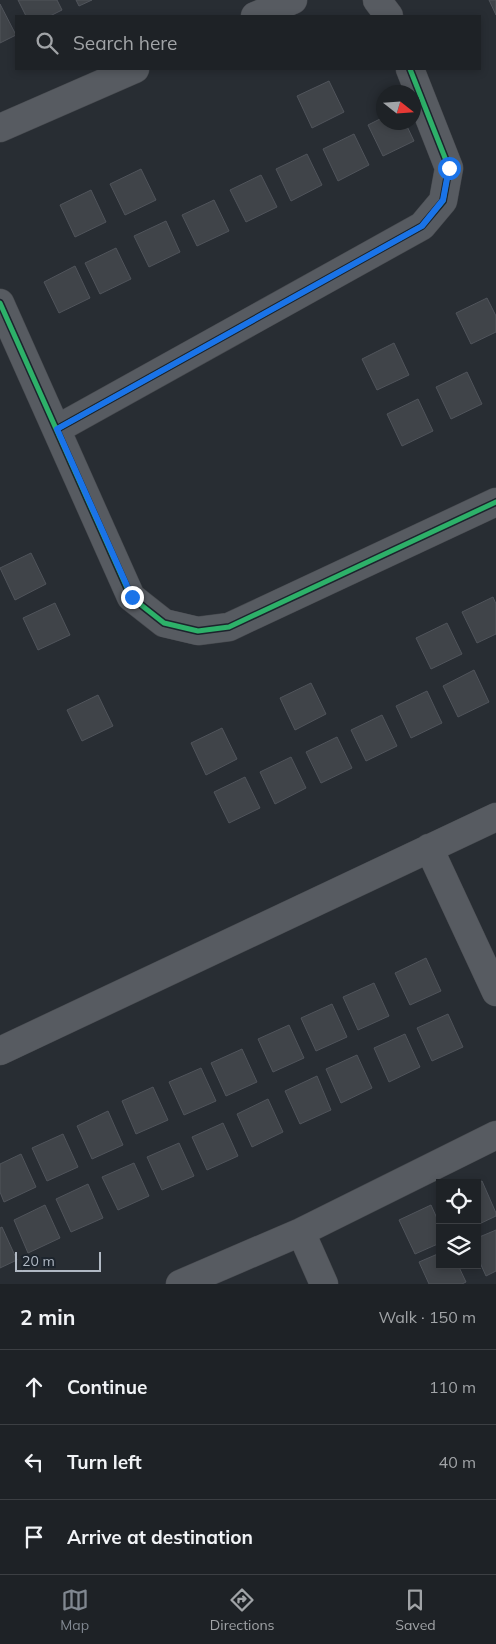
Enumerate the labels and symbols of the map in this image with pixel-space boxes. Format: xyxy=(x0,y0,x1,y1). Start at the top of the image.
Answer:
north arrow xyxy=(376,85,421,130)
route start xyxy=(438,157,461,180)
route end xyxy=(121,586,144,609)
scale bar xyxy=(15,1249,101,1272)

